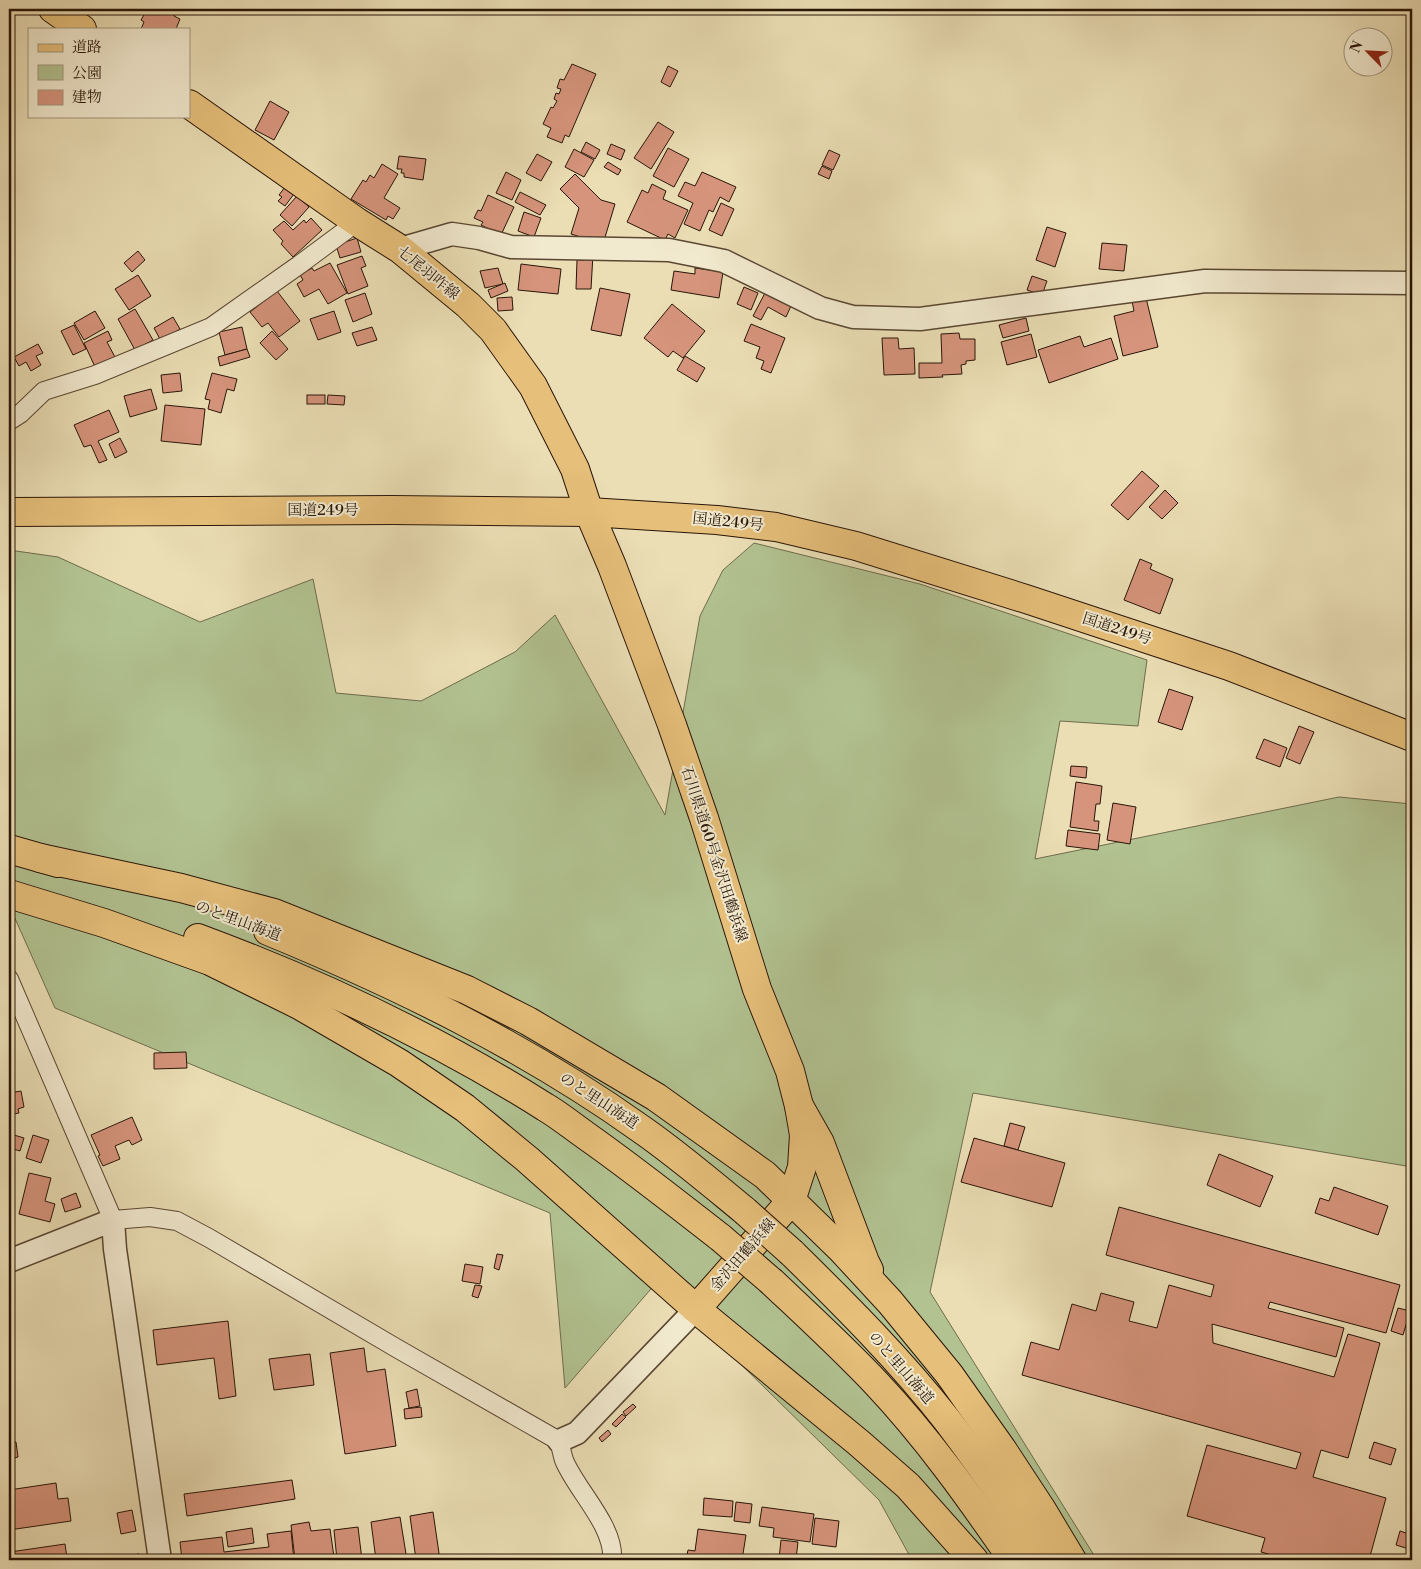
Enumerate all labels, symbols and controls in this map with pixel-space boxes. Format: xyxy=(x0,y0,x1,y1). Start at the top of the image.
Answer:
legend xyxy=(28,28,190,118)
north arrow xyxy=(1344,28,1394,78)
text: 道路 xyxy=(72,38,102,57)
text: N xyxy=(1347,38,1368,56)
text: 公園 xyxy=(72,64,102,83)
text: 建物 xyxy=(72,88,102,107)
street label: 七尾羽咋線 xyxy=(393,242,463,304)
street label: 国道249号 xyxy=(287,501,359,520)
street label: 国道249号 xyxy=(691,509,765,535)
street label: 国道249号 xyxy=(1080,609,1154,649)
street label: 石川県道60号金沢田鶴浜線 xyxy=(677,764,751,944)
street label: のと里山海道 xyxy=(192,897,284,945)
street label: のと里山海道 xyxy=(556,1069,642,1133)
street label: 金沢田鶴浜線 xyxy=(706,1215,780,1295)
street label: のと里山海道 xyxy=(864,1328,938,1408)

